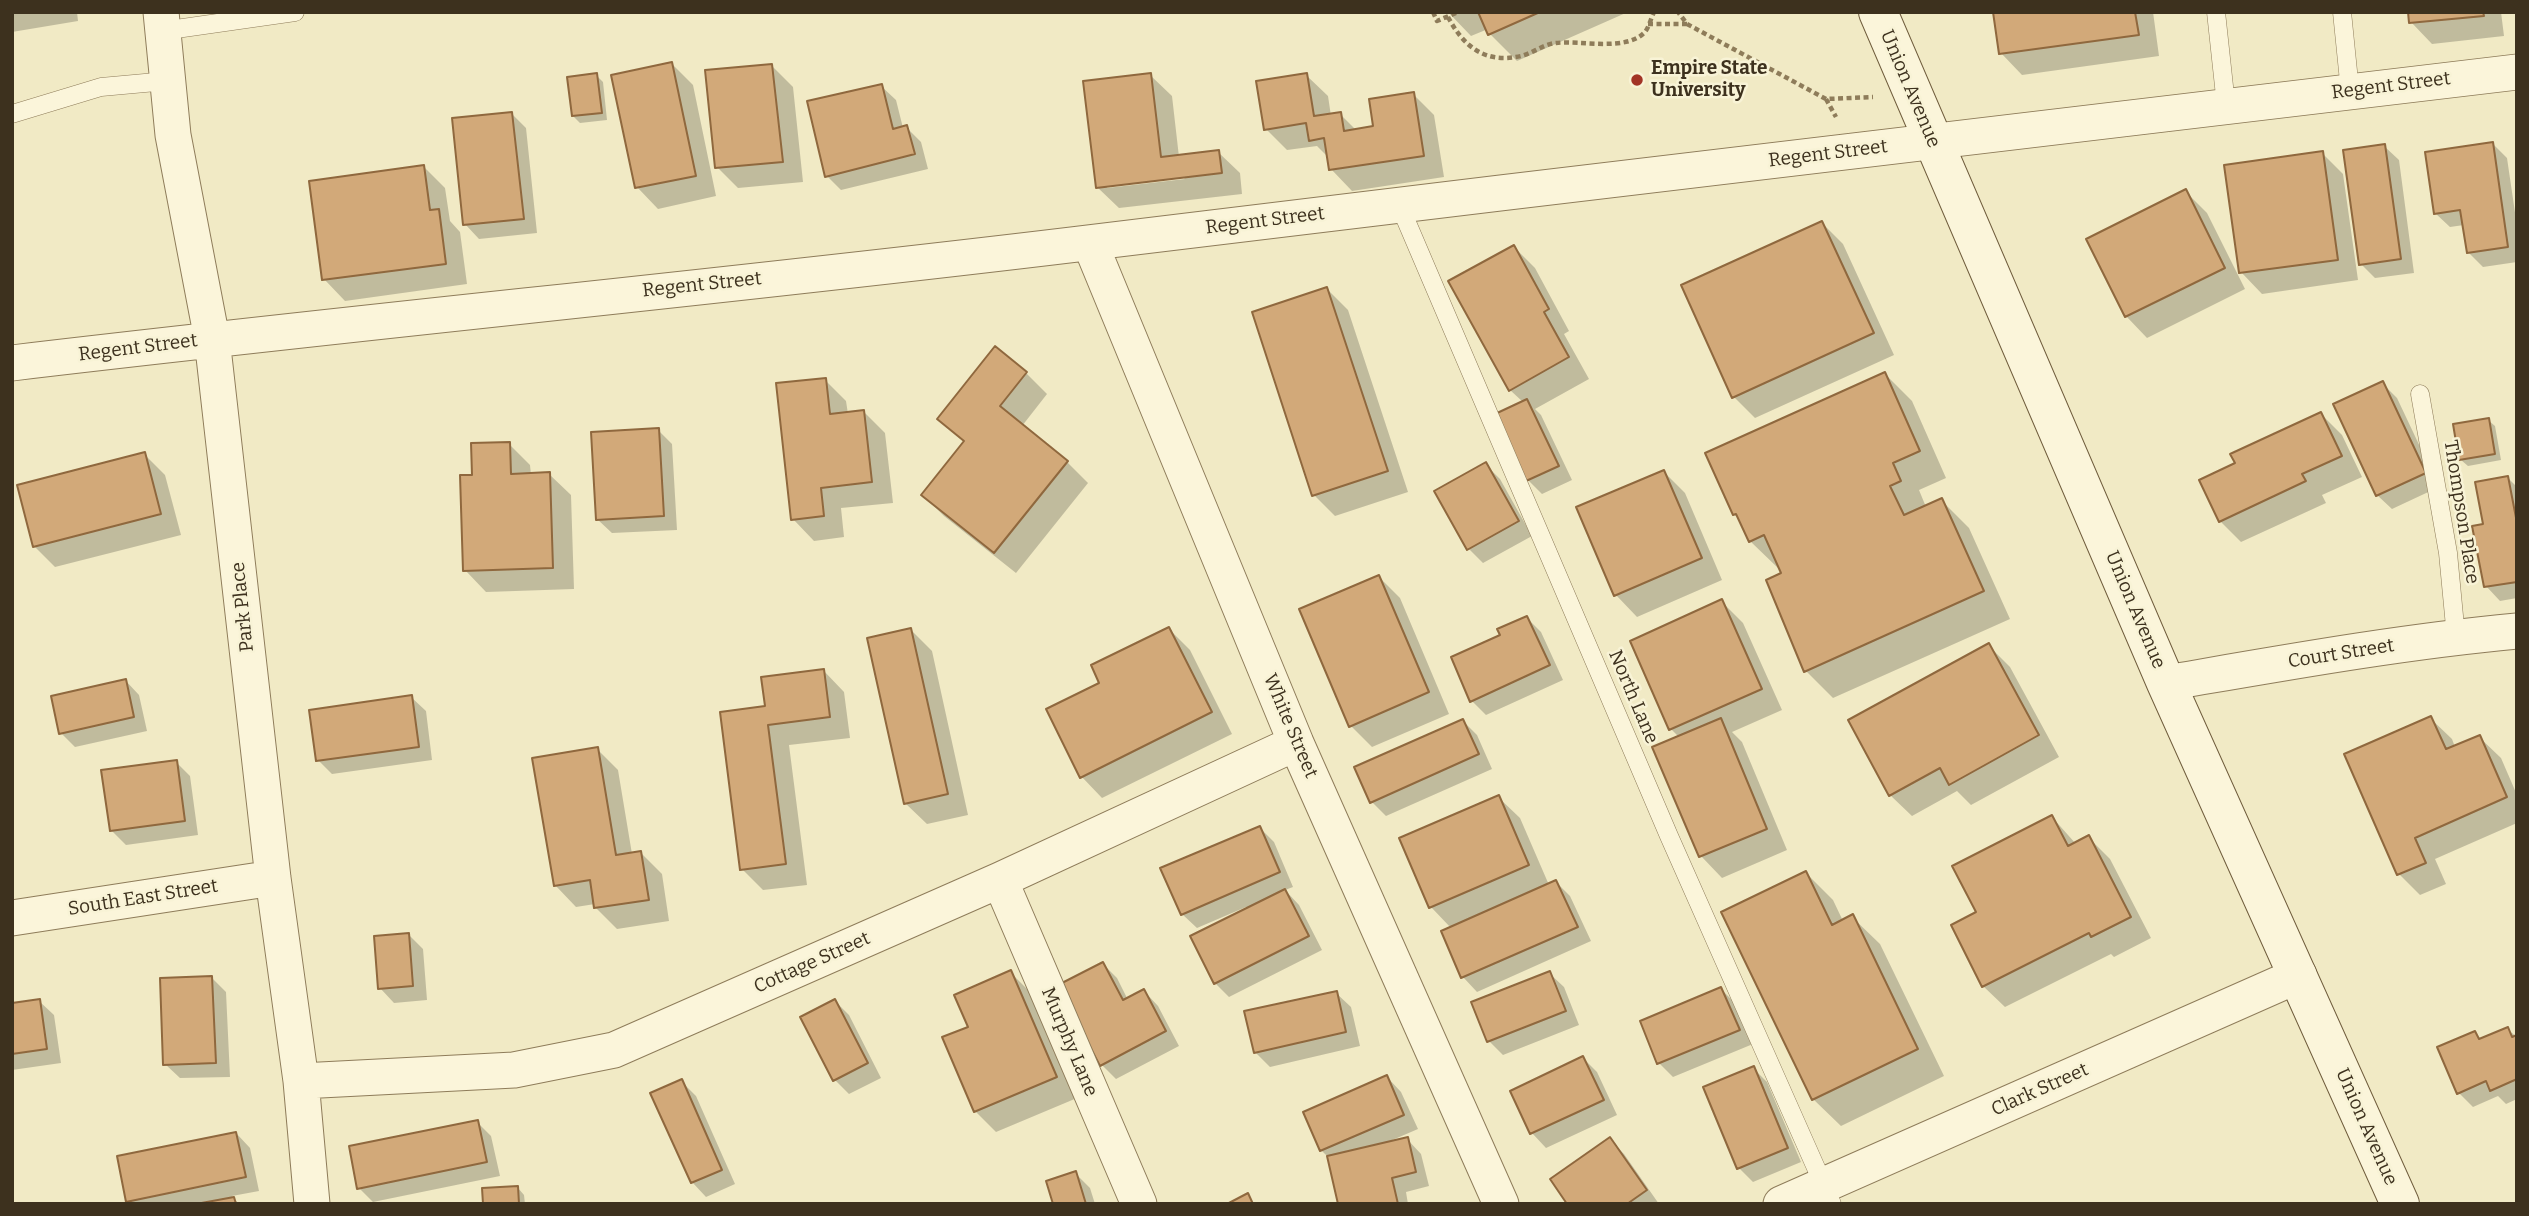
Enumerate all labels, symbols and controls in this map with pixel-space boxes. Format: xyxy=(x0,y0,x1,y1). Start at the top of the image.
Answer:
street label: Union Avenue xyxy=(1875,27,1945,151)
place label: Empire State University xyxy=(1651,58,1767,102)
street label: Regent Street xyxy=(2330,67,2452,105)
marker: Empire State University xyxy=(1629,72,1645,88)
street label: Regent Street xyxy=(1767,135,1889,173)
street label: Regent Street xyxy=(1204,202,1326,240)
street label: Regent Street xyxy=(641,267,763,303)
street label: Regent Street xyxy=(77,329,199,367)
street label: Thompson Place xyxy=(2438,438,2484,586)
street label: Union Avenue xyxy=(2100,548,2170,672)
street label: Park Place xyxy=(227,561,259,653)
street label: Court Street xyxy=(2286,634,2396,674)
street label: North Lane xyxy=(1603,647,1663,747)
street label: White Street xyxy=(1258,670,1322,782)
street label: South East Street xyxy=(66,875,220,921)
street label: Cottage Street xyxy=(750,927,874,999)
street label: Murphy Lane xyxy=(1036,984,1102,1100)
street label: Clark Street xyxy=(1988,1059,2092,1121)
street label: Union Avenue xyxy=(2330,1065,2402,1189)

